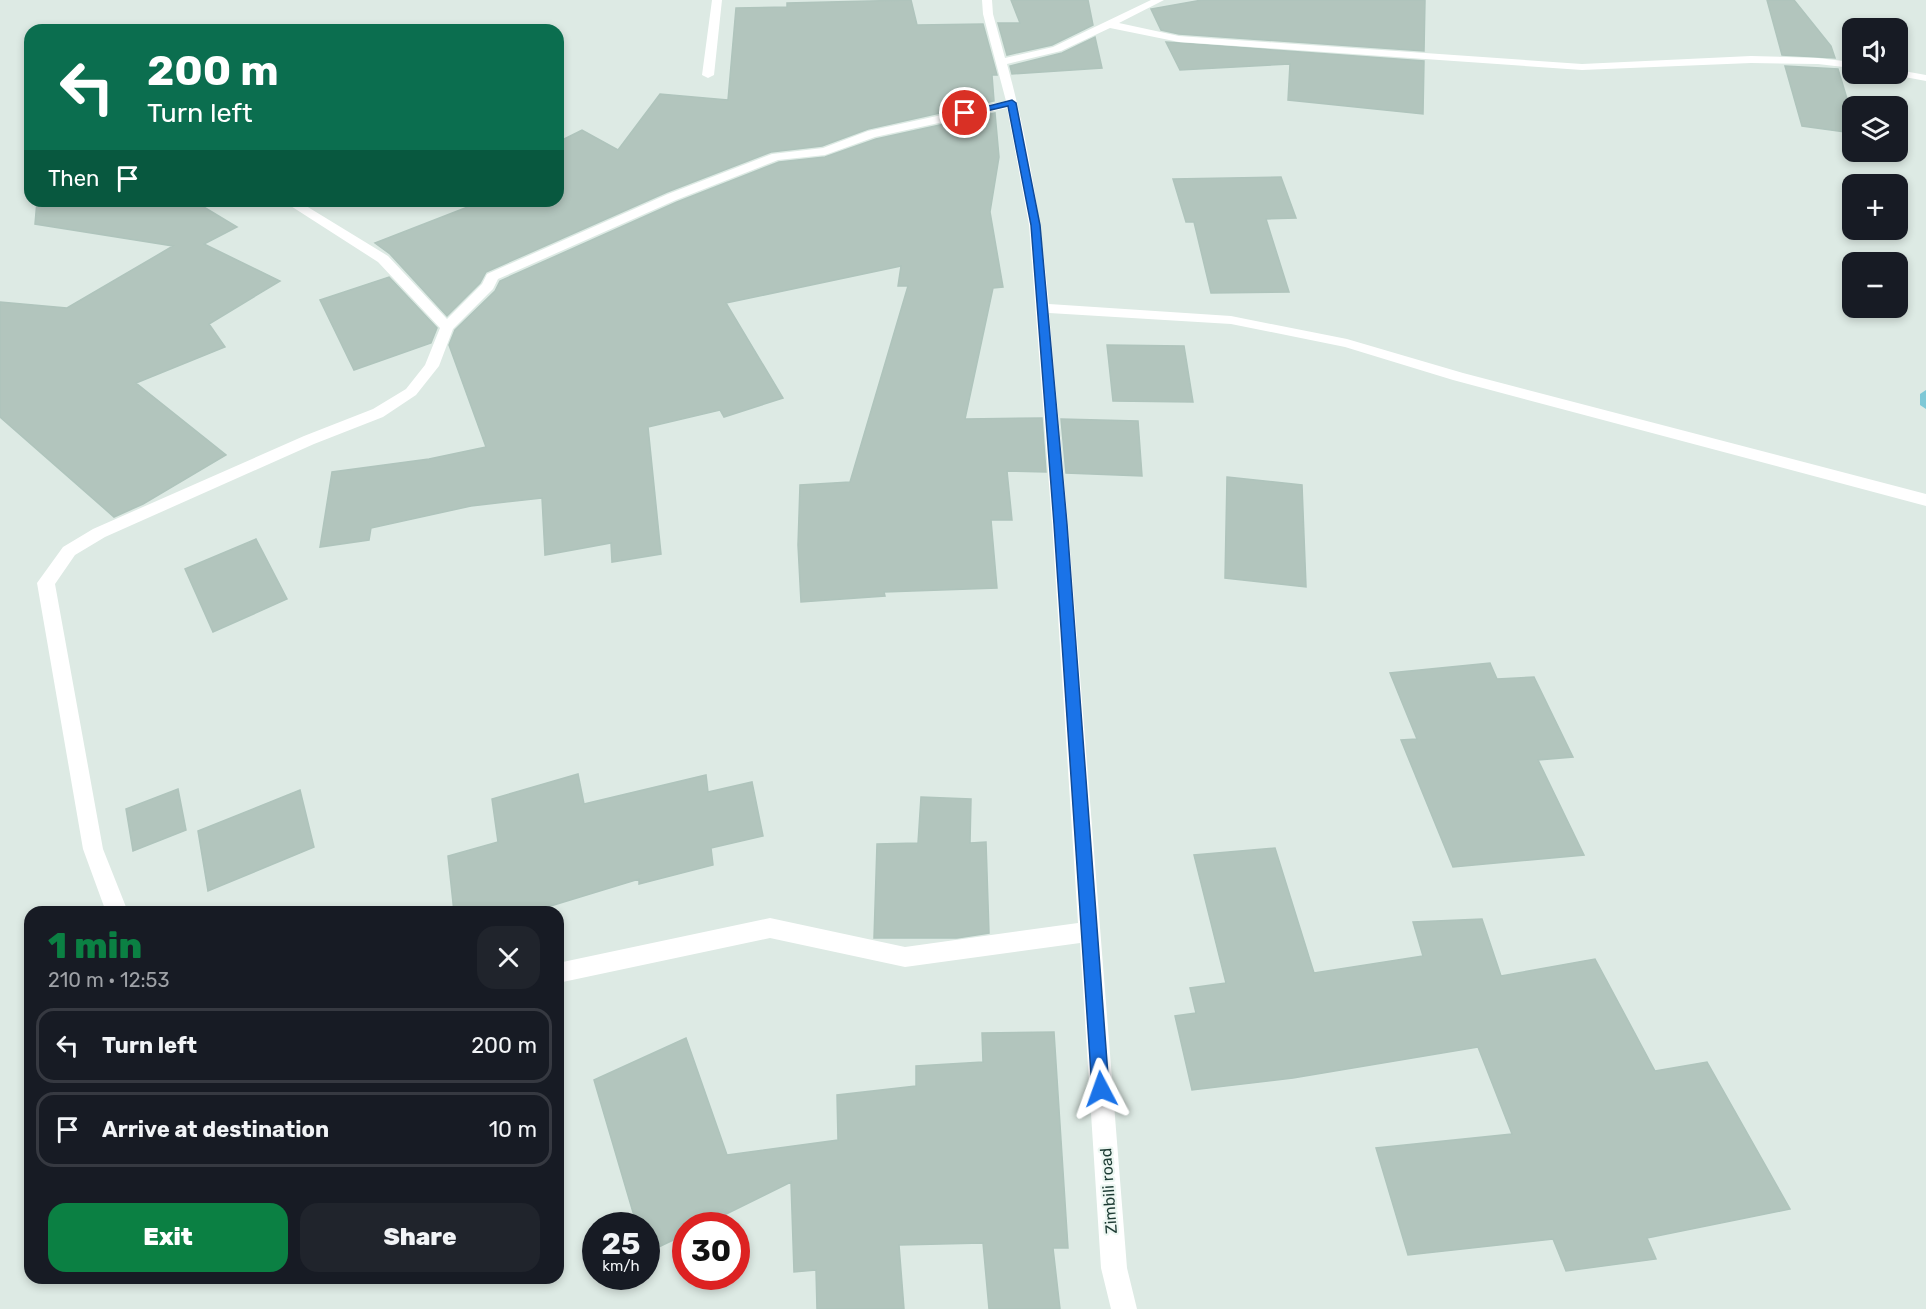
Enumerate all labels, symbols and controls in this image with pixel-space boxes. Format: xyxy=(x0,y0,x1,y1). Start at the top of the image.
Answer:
map controls xyxy=(1842,18,1908,318)
button: sound xyxy=(1842,18,1908,84)
text: 200 m xyxy=(147,46,279,96)
icon: left xyxy=(48,48,126,126)
pin xyxy=(939,87,990,138)
icon: arrive xyxy=(948,96,981,129)
button: layers xyxy=(1842,96,1908,162)
text: Turn left xyxy=(147,97,252,129)
icon: arrive xyxy=(111,162,144,195)
text: Then xyxy=(48,165,99,192)
button: + xyxy=(1842,174,1908,240)
button: − xyxy=(1842,252,1908,318)
text: 1 min xyxy=(48,924,142,967)
button: close xyxy=(477,926,540,989)
text: 210 m · 12:53 xyxy=(48,968,169,992)
icon: left xyxy=(51,1029,84,1062)
text: Turn left xyxy=(102,1032,197,1059)
text: 200 m xyxy=(471,1032,537,1059)
position arrow xyxy=(1069,1057,1133,1121)
icon: arrive xyxy=(51,1113,84,1146)
text: Arrive at destination xyxy=(102,1116,329,1143)
text: 10 m xyxy=(489,1116,537,1143)
street label: Zimbili road xyxy=(1096,1147,1121,1235)
button: Exit xyxy=(48,1203,288,1272)
button: Share xyxy=(300,1203,540,1272)
speed limit sign: 30 xyxy=(672,1212,750,1290)
text: 25 xyxy=(602,1226,640,1262)
text: km/h xyxy=(602,1257,640,1275)

